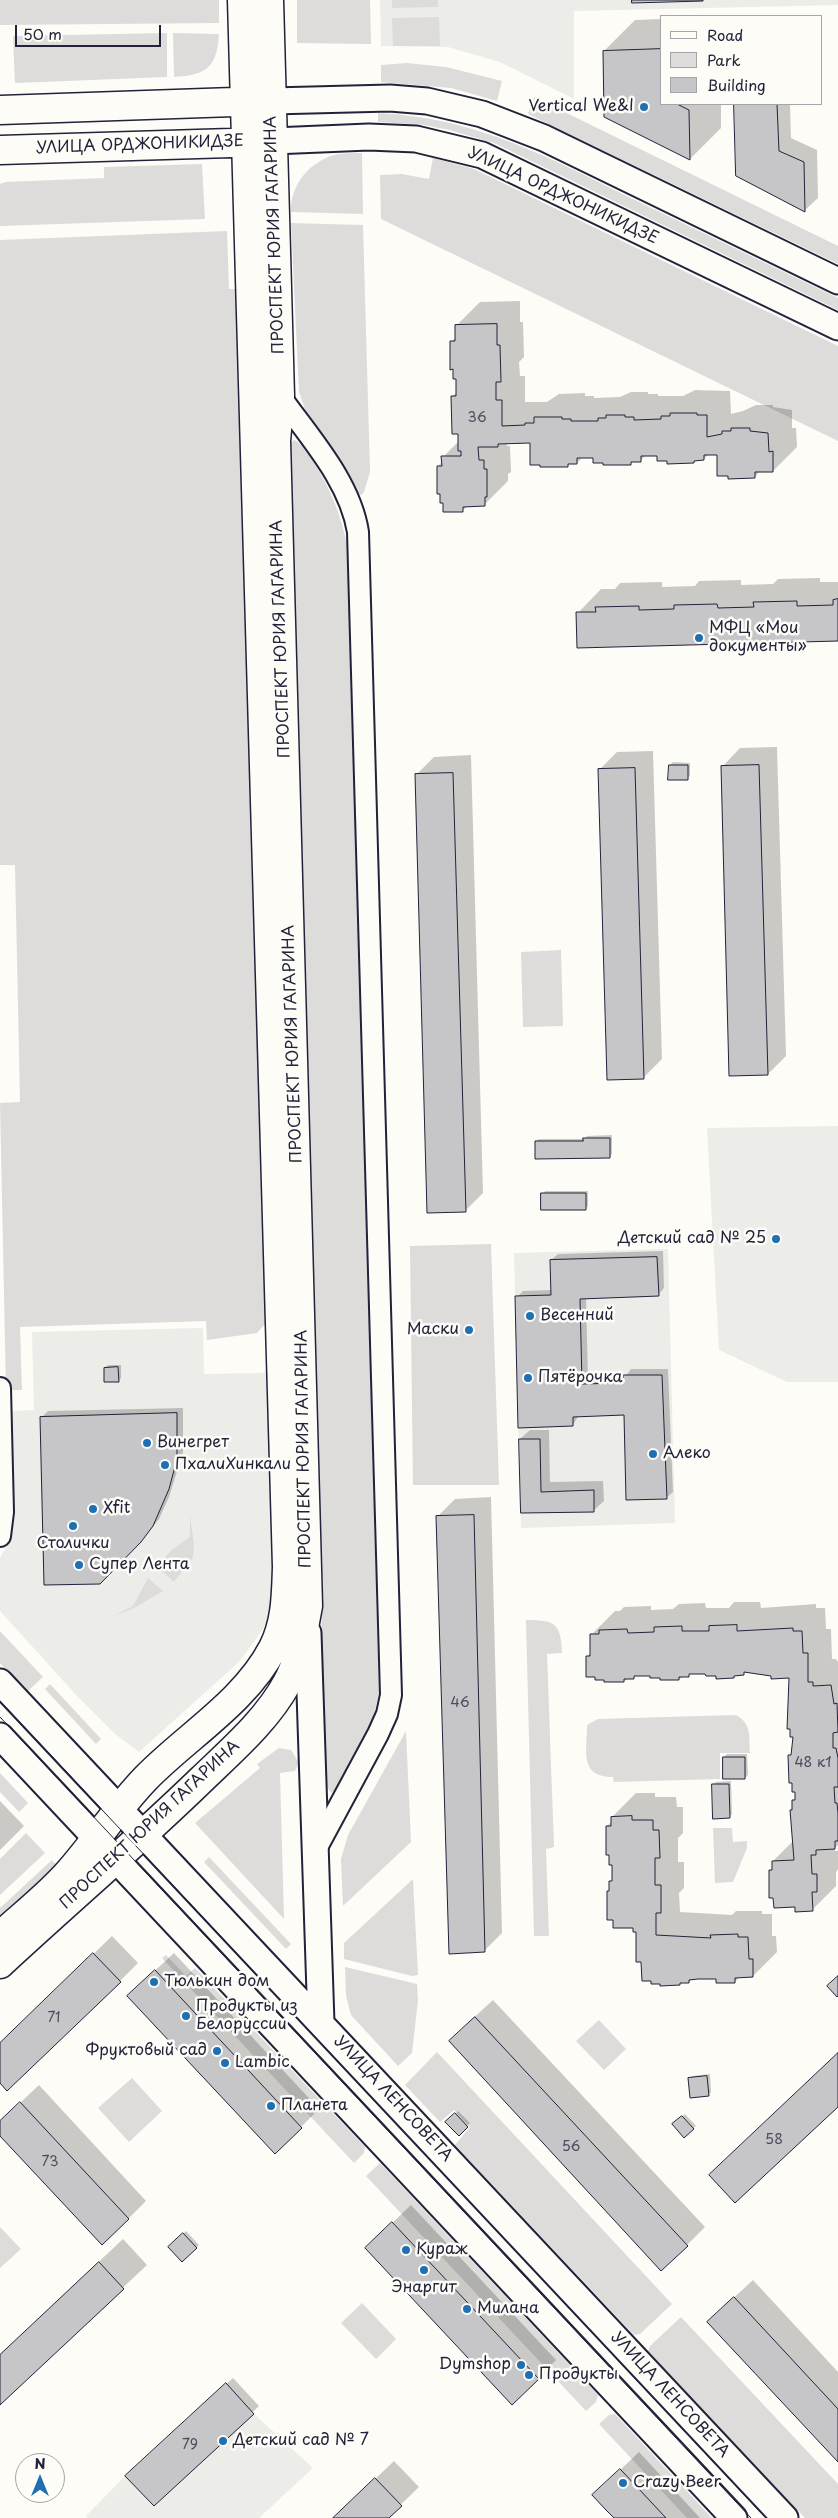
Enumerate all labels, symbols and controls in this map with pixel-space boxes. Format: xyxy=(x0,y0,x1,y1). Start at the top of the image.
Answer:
scale bar xyxy=(18,15,164,47)
legend xyxy=(660,15,823,105)
text: 50 m xyxy=(23,22,62,45)
text: Road xyxy=(707,23,743,46)
text: Park xyxy=(707,48,741,71)
text: Building xyxy=(707,73,766,96)
place label: Vertical We&I xyxy=(529,97,634,117)
marker: Vertical We&I xyxy=(638,101,650,113)
street label: ПРОСПЕКТ ЮРИЯ ГАГАРИНА xyxy=(261,116,289,354)
street label: УЛИЦА ОРДЖОНИКИДЗЕ xyxy=(36,132,244,158)
street label: УЛИЦА ОРДЖОНИКИДЗЕ xyxy=(465,143,661,249)
house number: 36 xyxy=(467,410,487,426)
street label: ПРОСПЕКТ ЮРИЯ ГАГАРИНА xyxy=(267,520,295,758)
place label: МФЦ «Мои документы» xyxy=(709,619,807,657)
marker: МФЦ «Мои документы» xyxy=(693,632,705,644)
street label: ПРОСПЕКТ ЮРИЯ ГАГАРИНА xyxy=(279,925,307,1163)
place label: Детский сад № 25 xyxy=(618,1229,766,1249)
marker: Детский сад № 25 xyxy=(770,1233,782,1245)
place label: Весенний xyxy=(540,1306,614,1326)
marker: Весенний xyxy=(524,1310,536,1322)
place label: Маски xyxy=(407,1320,459,1340)
marker: Маски xyxy=(463,1324,475,1336)
street label: ПРОСПЕКТ ЮРИЯ ГАГАРИНА xyxy=(292,1330,316,1568)
place label: Пятёрочка xyxy=(538,1368,623,1388)
marker: Пятёрочка xyxy=(522,1372,534,1384)
place label: Винегрет xyxy=(157,1433,229,1453)
marker: Винегрет xyxy=(141,1437,153,1449)
place label: Алеко xyxy=(663,1444,711,1464)
marker: Алеко xyxy=(647,1448,659,1460)
place label: ПхалиХинкали xyxy=(175,1455,291,1475)
marker: ПхалиХинкали xyxy=(159,1459,171,1471)
place label: Xfit xyxy=(103,1499,130,1519)
marker: Xfit xyxy=(87,1503,99,1515)
marker: Столички xyxy=(67,1520,79,1532)
place label: Столички xyxy=(36,1534,110,1554)
place label: Супер Лента xyxy=(89,1555,189,1575)
marker: Супер Лента xyxy=(73,1559,85,1571)
house number: 46 xyxy=(450,1695,470,1711)
street label: ПРОСПЕКТ ЮРИЯ ГАГАРИНА xyxy=(56,1737,244,1913)
house number: 48 к1 xyxy=(794,1755,832,1771)
place label: Тюлькин дом xyxy=(164,1972,269,1992)
marker: Тюлькин дом xyxy=(148,1976,160,1988)
place label: Продукты из Белоруссии xyxy=(196,1997,298,2035)
house number: 71 xyxy=(47,2010,61,2026)
marker: Продукты из Белоруссии xyxy=(180,2010,192,2022)
street label: УЛИЦА ЛЕНСОВЕТА xyxy=(330,2032,456,2166)
place label: Фруктовый сад xyxy=(85,2041,207,2061)
marker: Фруктовый сад xyxy=(211,2045,223,2057)
place label: Lambic xyxy=(235,2053,290,2073)
marker: Lambic xyxy=(219,2057,231,2069)
place label: Планета xyxy=(281,2096,348,2116)
marker: Планета xyxy=(265,2100,277,2112)
house number: 58 xyxy=(765,2132,783,2148)
house number: 56 xyxy=(562,2139,580,2155)
house number: 73 xyxy=(42,2154,58,2170)
place label: Кураж xyxy=(416,2240,468,2260)
marker: Кураж xyxy=(400,2244,412,2256)
marker: Энаргит xyxy=(418,2264,430,2276)
place label: Энаргит xyxy=(391,2278,457,2298)
place label: Милана xyxy=(477,2299,539,2319)
marker: Милана xyxy=(461,2303,473,2315)
street label: УЛИЦА ЛЕНСОВЕТА xyxy=(607,2328,733,2462)
place label: Dymshop xyxy=(439,2355,511,2375)
marker: Dymshop xyxy=(515,2359,527,2371)
place label: Продукты xyxy=(539,2365,618,2385)
marker: Продукты xyxy=(523,2369,535,2381)
place label: Детский сад № 7 xyxy=(233,2431,369,2451)
marker: Детский сад № 7 xyxy=(217,2435,229,2447)
house number: 79 xyxy=(182,2437,198,2453)
north arrow xyxy=(15,2453,65,2503)
text: N xyxy=(34,2453,46,2474)
place label: Crazy Beer xyxy=(633,2473,721,2493)
marker: Crazy Beer xyxy=(617,2477,629,2489)

